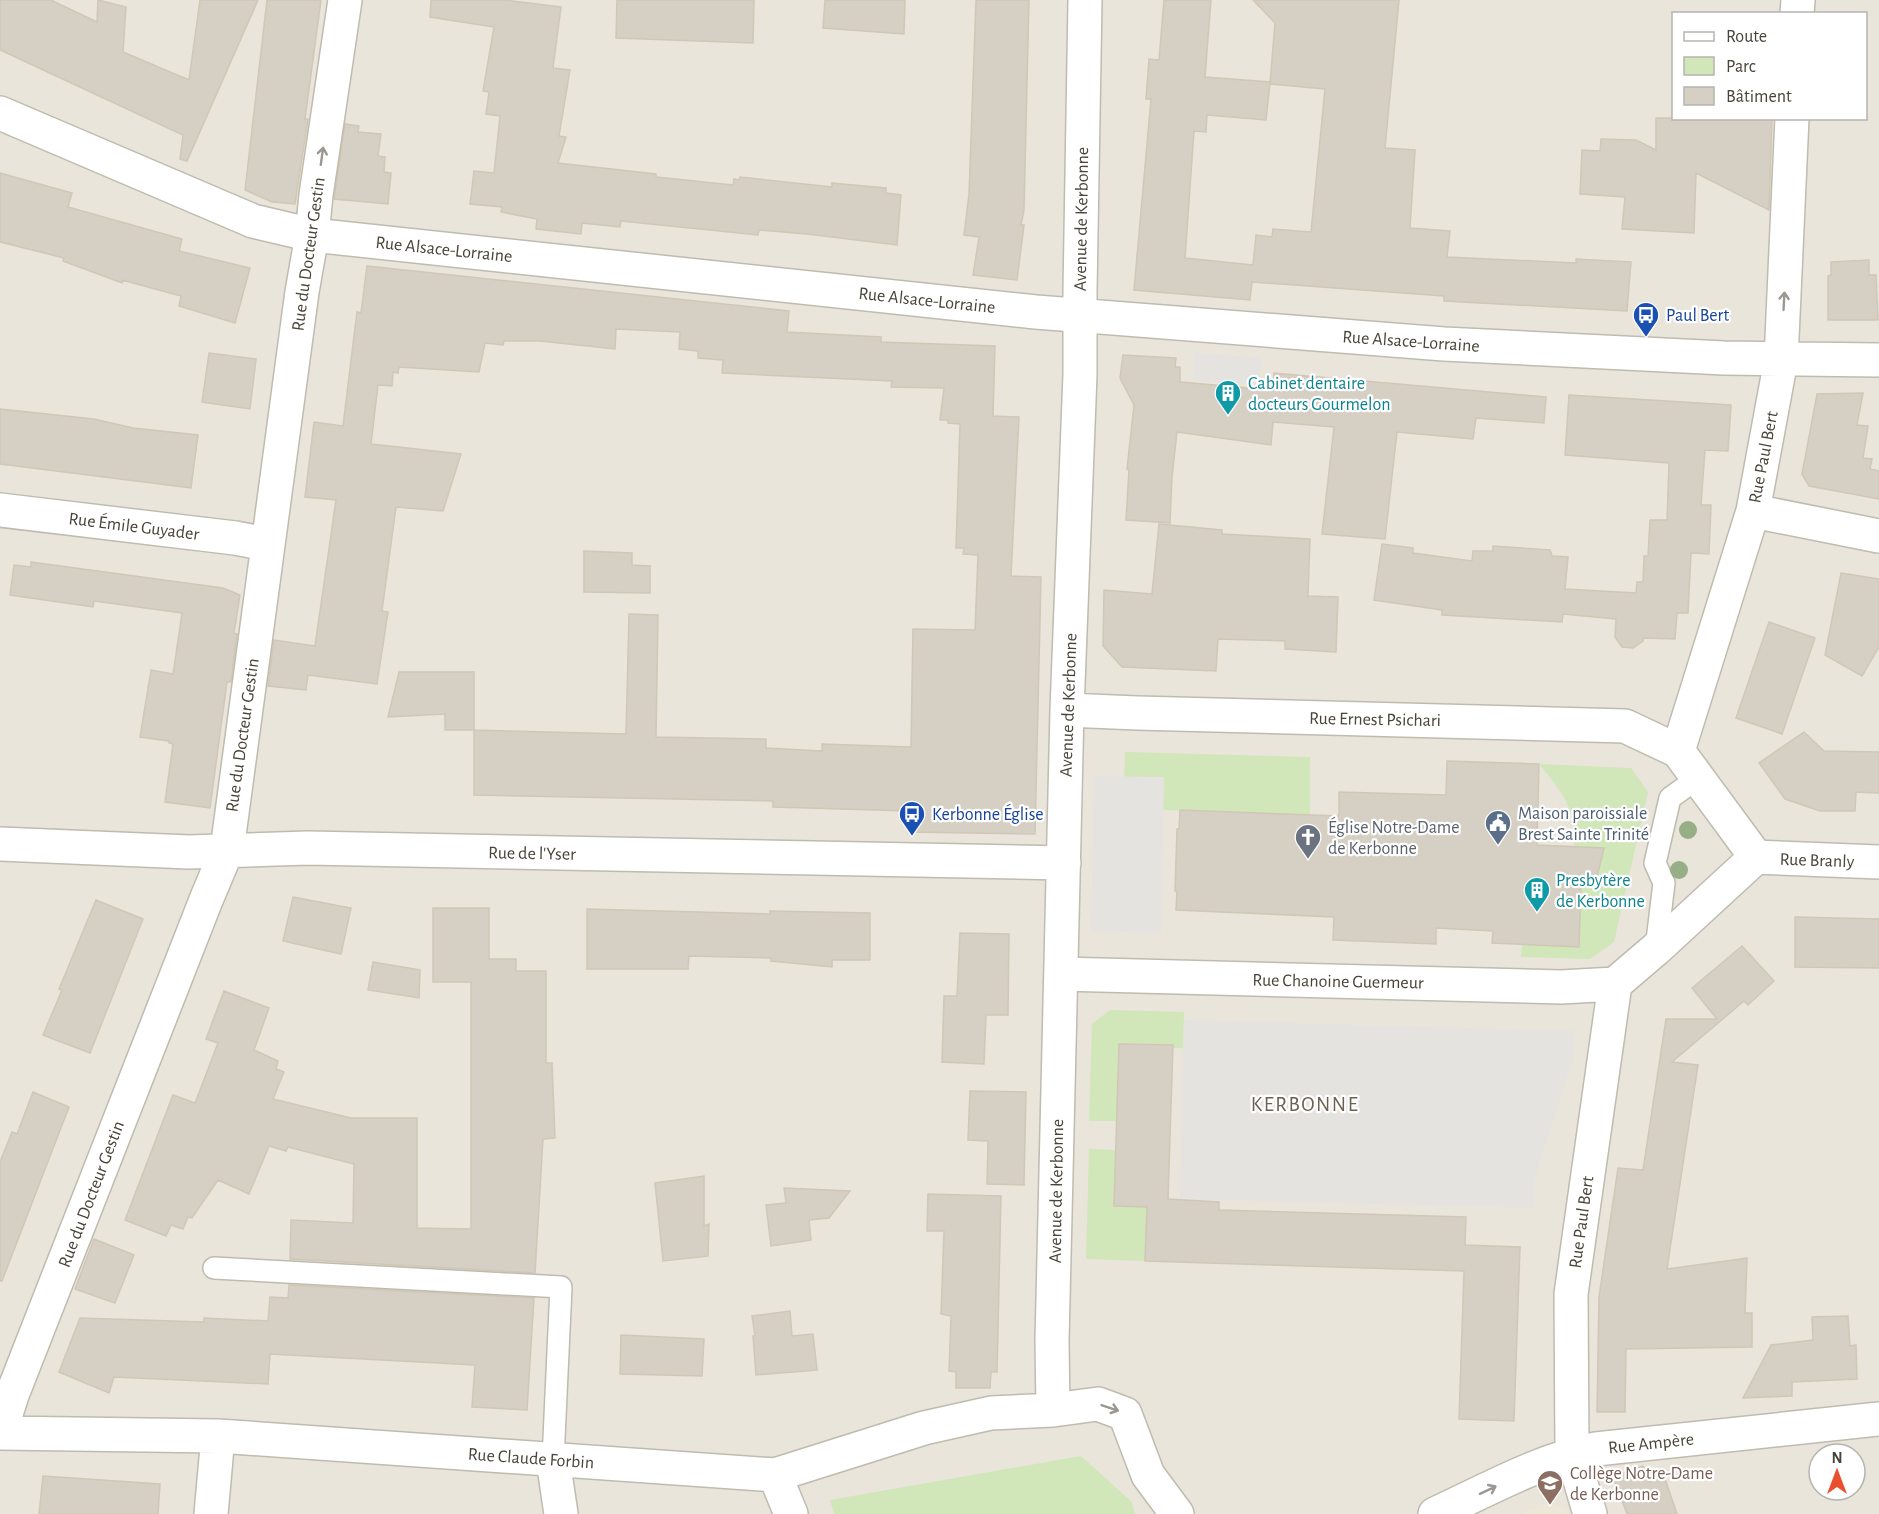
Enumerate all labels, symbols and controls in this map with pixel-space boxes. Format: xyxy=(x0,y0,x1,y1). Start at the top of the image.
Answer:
legend xyxy=(1672,12,1867,120)
text: Route xyxy=(1726,28,1767,46)
text: Parc xyxy=(1726,58,1756,76)
text: Bâtiment xyxy=(1726,88,1792,106)
one-way arrow xyxy=(317,147,328,167)
street label: Avenue de Kerbonne xyxy=(1072,147,1092,291)
street label: Rue du Docteur Gestin xyxy=(289,176,329,332)
street label: Rue Alsace-Lorraine xyxy=(374,234,513,266)
street label: Rue Alsace-Lorraine xyxy=(857,285,996,317)
one-way arrow xyxy=(1779,292,1790,312)
bus stop icon: Paul Bert xyxy=(1631,300,1661,338)
place label: Paul Bert xyxy=(1666,307,1729,325)
street label: Rue Alsace-Lorraine xyxy=(1342,328,1480,356)
place label: Cabinet dentaire docteurs Gourmelon xyxy=(1248,375,1391,414)
building icon: Cabinet dentaire docteurs Gourmelon xyxy=(1213,378,1243,416)
street label: Rue Paul Bert xyxy=(1746,409,1782,505)
street label: Rue Émile Guyader xyxy=(67,507,201,544)
street label: Avenue de Kerbonne xyxy=(1057,633,1081,777)
street label: Rue du Docteur Gestin xyxy=(223,657,263,813)
street label: Rue Ernest Psichari xyxy=(1309,710,1441,730)
bus stop icon: Kerbonne Église xyxy=(897,799,927,837)
place label: Kerbonne Église xyxy=(932,803,1044,824)
place label: Maison paroissiale Brest Sainte Trinité xyxy=(1518,805,1649,844)
public building icon: Maison paroissiale Brest Sainte Trinité xyxy=(1483,808,1513,846)
place label: Église Notre-Dame de Kerbonne xyxy=(1328,816,1460,858)
church icon: Église Notre-Dame de Kerbonne xyxy=(1293,822,1323,860)
street label: Rue de l'Yser xyxy=(488,844,576,864)
street label: Rue Branly xyxy=(1779,851,1855,871)
place label: Presbytère de Kerbonne xyxy=(1556,872,1645,911)
building icon: Presbytère de Kerbonne xyxy=(1522,875,1552,913)
street label: Rue Chanoine Guermeur xyxy=(1252,972,1424,992)
district label: KERBONNE xyxy=(1251,1094,1359,1115)
street label: Rue du Docteur Gestin xyxy=(56,1119,128,1270)
street label: Avenue de Kerbonne xyxy=(1047,1119,1067,1263)
street label: Rue Paul Bert xyxy=(1567,1174,1597,1270)
one-way arrow xyxy=(1100,1404,1119,1415)
street label: Rue Ampère xyxy=(1607,1431,1695,1457)
north arrow xyxy=(1807,1442,1867,1502)
street label: Rue Claude Forbin xyxy=(467,1446,595,1472)
text: N xyxy=(1831,1450,1843,1466)
place label: Collège Notre-Dame de Kerbonne xyxy=(1570,1465,1713,1504)
school or university icon: Collège Notre-Dame de Kerbonne xyxy=(1535,1468,1565,1506)
one-way arrow xyxy=(1478,1483,1496,1495)

